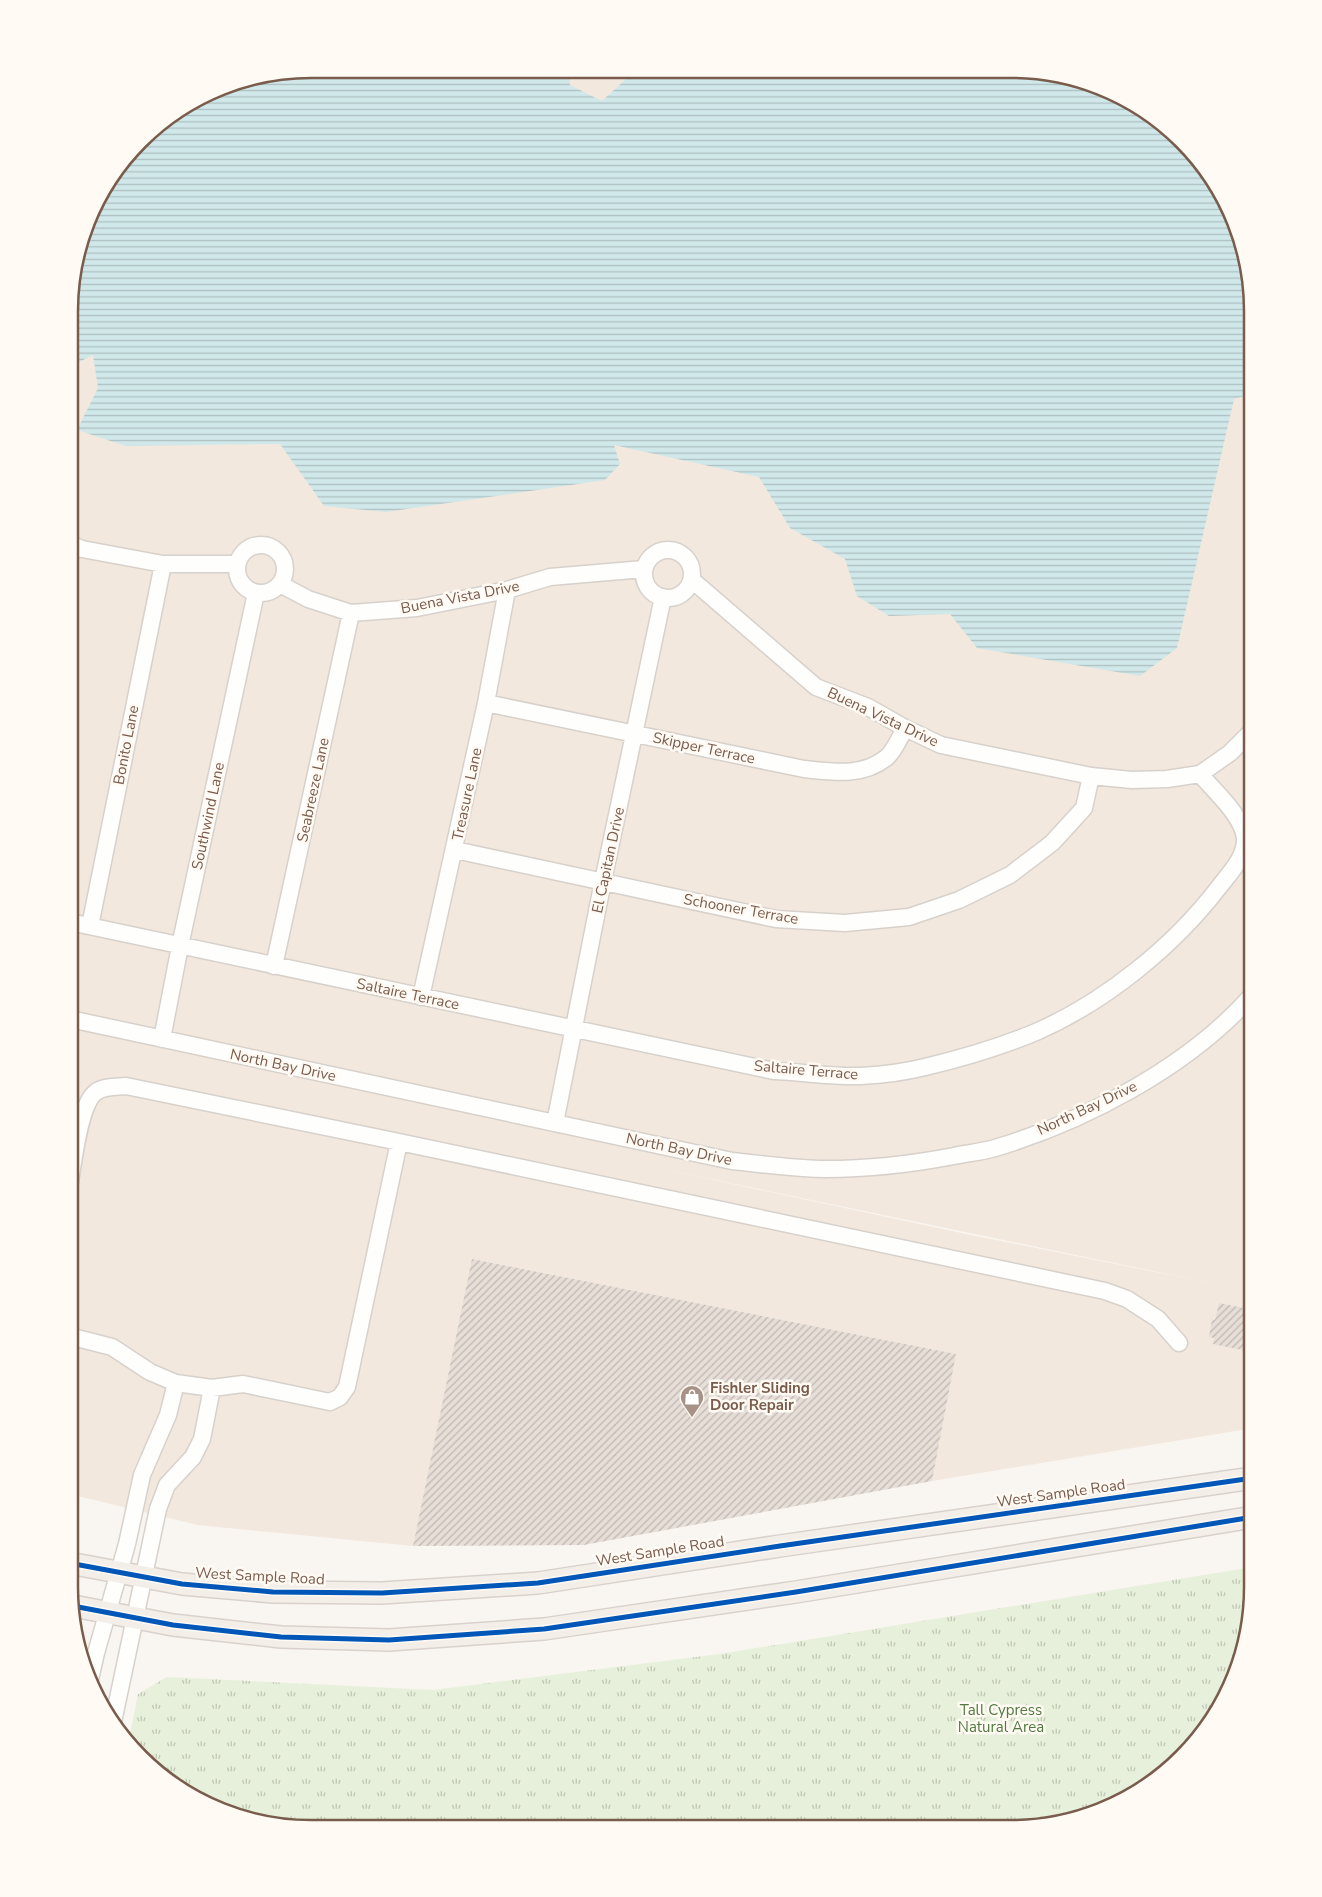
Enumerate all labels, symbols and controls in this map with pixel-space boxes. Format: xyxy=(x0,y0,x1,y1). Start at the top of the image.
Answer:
street label: Buena Vista Drive xyxy=(399,576,521,618)
street label: Buena Vista Drive xyxy=(824,682,942,752)
street label: Bonito Lane xyxy=(109,704,143,786)
street label: Skipper Terrace xyxy=(651,727,757,769)
street label: Seabreeze Lane xyxy=(292,736,334,844)
street label: Treasure Lane xyxy=(447,746,487,842)
street label: Southwind Lane xyxy=(187,760,229,872)
street label: El Capitan Drive xyxy=(587,805,629,915)
street label: Schooner Terrace xyxy=(682,889,800,929)
street label: Saltaire Terrace xyxy=(355,973,461,1015)
street label: North Bay Drive xyxy=(228,1044,338,1086)
street label: Saltaire Terrace xyxy=(753,1055,859,1085)
street label: North Bay Drive xyxy=(1034,1076,1140,1140)
street label: North Bay Drive xyxy=(624,1128,734,1170)
place label: Fishler Sliding Door Repair xyxy=(710,1378,810,1415)
shop icon: Fishler Sliding Door Repair xyxy=(679,1384,705,1418)
street label: West Sample Road xyxy=(995,1474,1127,1512)
street label: West Sample Road xyxy=(594,1531,726,1571)
street label: West Sample Road xyxy=(195,1563,325,1589)
park label: Tall Cypress Natural Area xyxy=(958,1700,1044,1737)

